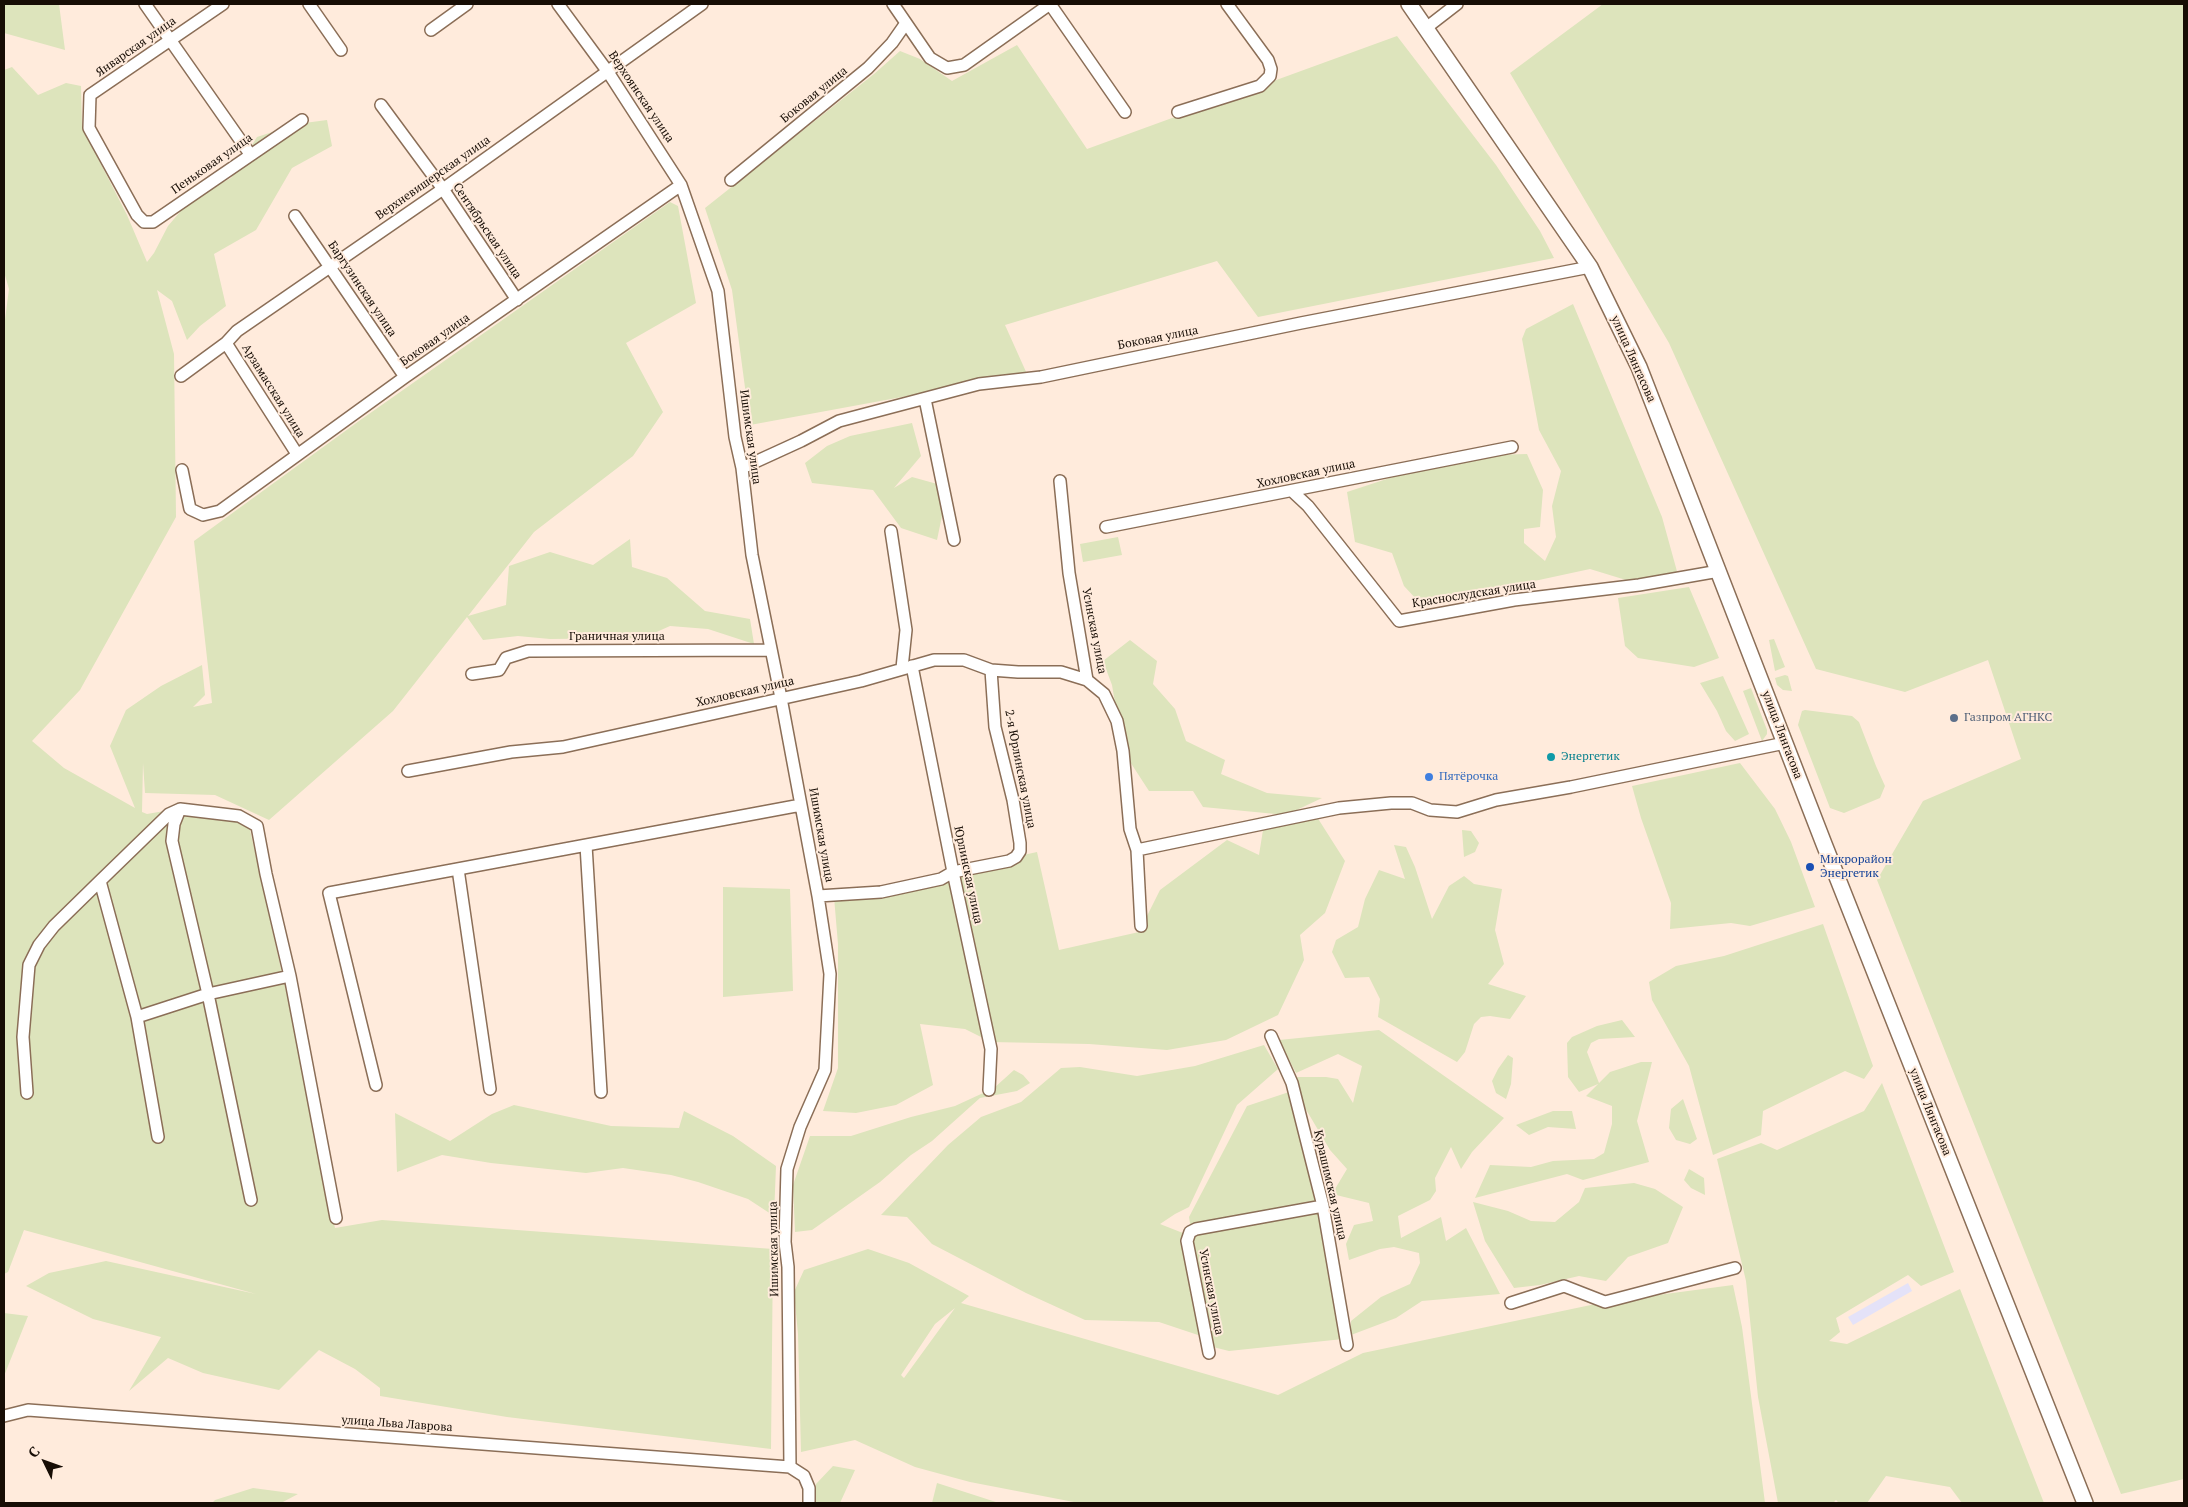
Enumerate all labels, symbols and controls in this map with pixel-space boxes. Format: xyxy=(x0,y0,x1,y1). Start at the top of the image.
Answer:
street label: Январская улица xyxy=(93,14,179,80)
street label: Верхоянская улица xyxy=(605,49,677,145)
street label: Боковая улица xyxy=(778,64,850,126)
street label: Пеньковая улица xyxy=(169,131,255,197)
street label: Верхневишерская улица xyxy=(373,133,493,223)
street label: Сентябрьская улица xyxy=(450,180,524,282)
street label: Баргузинская улица xyxy=(325,238,399,340)
street label: Боковая улица xyxy=(397,311,473,369)
street label: улица Лянгасова xyxy=(1607,314,1659,404)
street label: Боковая улица xyxy=(1117,323,1199,353)
street label: Арзамасская улица xyxy=(238,342,308,440)
street label: Ишимская улица xyxy=(736,389,764,485)
street label: Хохловская улица xyxy=(1255,457,1357,491)
street label: Краснослудская улица xyxy=(1411,577,1537,611)
street label: Усинская улица xyxy=(1079,587,1109,675)
street label: Граничная улица xyxy=(569,630,665,644)
street label: Хохловская улица xyxy=(695,674,795,710)
street label: улица Лянгасова xyxy=(1759,689,1805,781)
street label: 2-я Юрлинская улица xyxy=(1001,708,1039,830)
place label: Газпром АГНКС xyxy=(1964,711,2052,725)
marker: Газпром АГНКС xyxy=(1948,712,1960,724)
place label: Энергетик xyxy=(1561,750,1620,764)
marker: Энергетик xyxy=(1545,751,1557,763)
place label: Пятёрочка xyxy=(1439,770,1498,784)
marker: Пятёрочка xyxy=(1423,771,1435,783)
street label: Ишимская улица xyxy=(806,787,836,883)
street label: Юрлинская улица xyxy=(951,825,985,925)
place label: Микрорайон Энергетик xyxy=(1820,853,1892,881)
marker: Микрорайон Энергетик xyxy=(1804,861,1816,873)
street label: улица Лянгасова xyxy=(1906,1066,1954,1158)
street label: Курашимская улица xyxy=(1310,1129,1350,1241)
street label: Ишимская улица xyxy=(766,1201,782,1297)
street label: Усинская улица xyxy=(1196,1248,1226,1336)
street label: улица Льва Лаврова xyxy=(341,1413,453,1435)
north arrow xyxy=(20,1437,70,1487)
text: С xyxy=(23,1442,44,1461)

